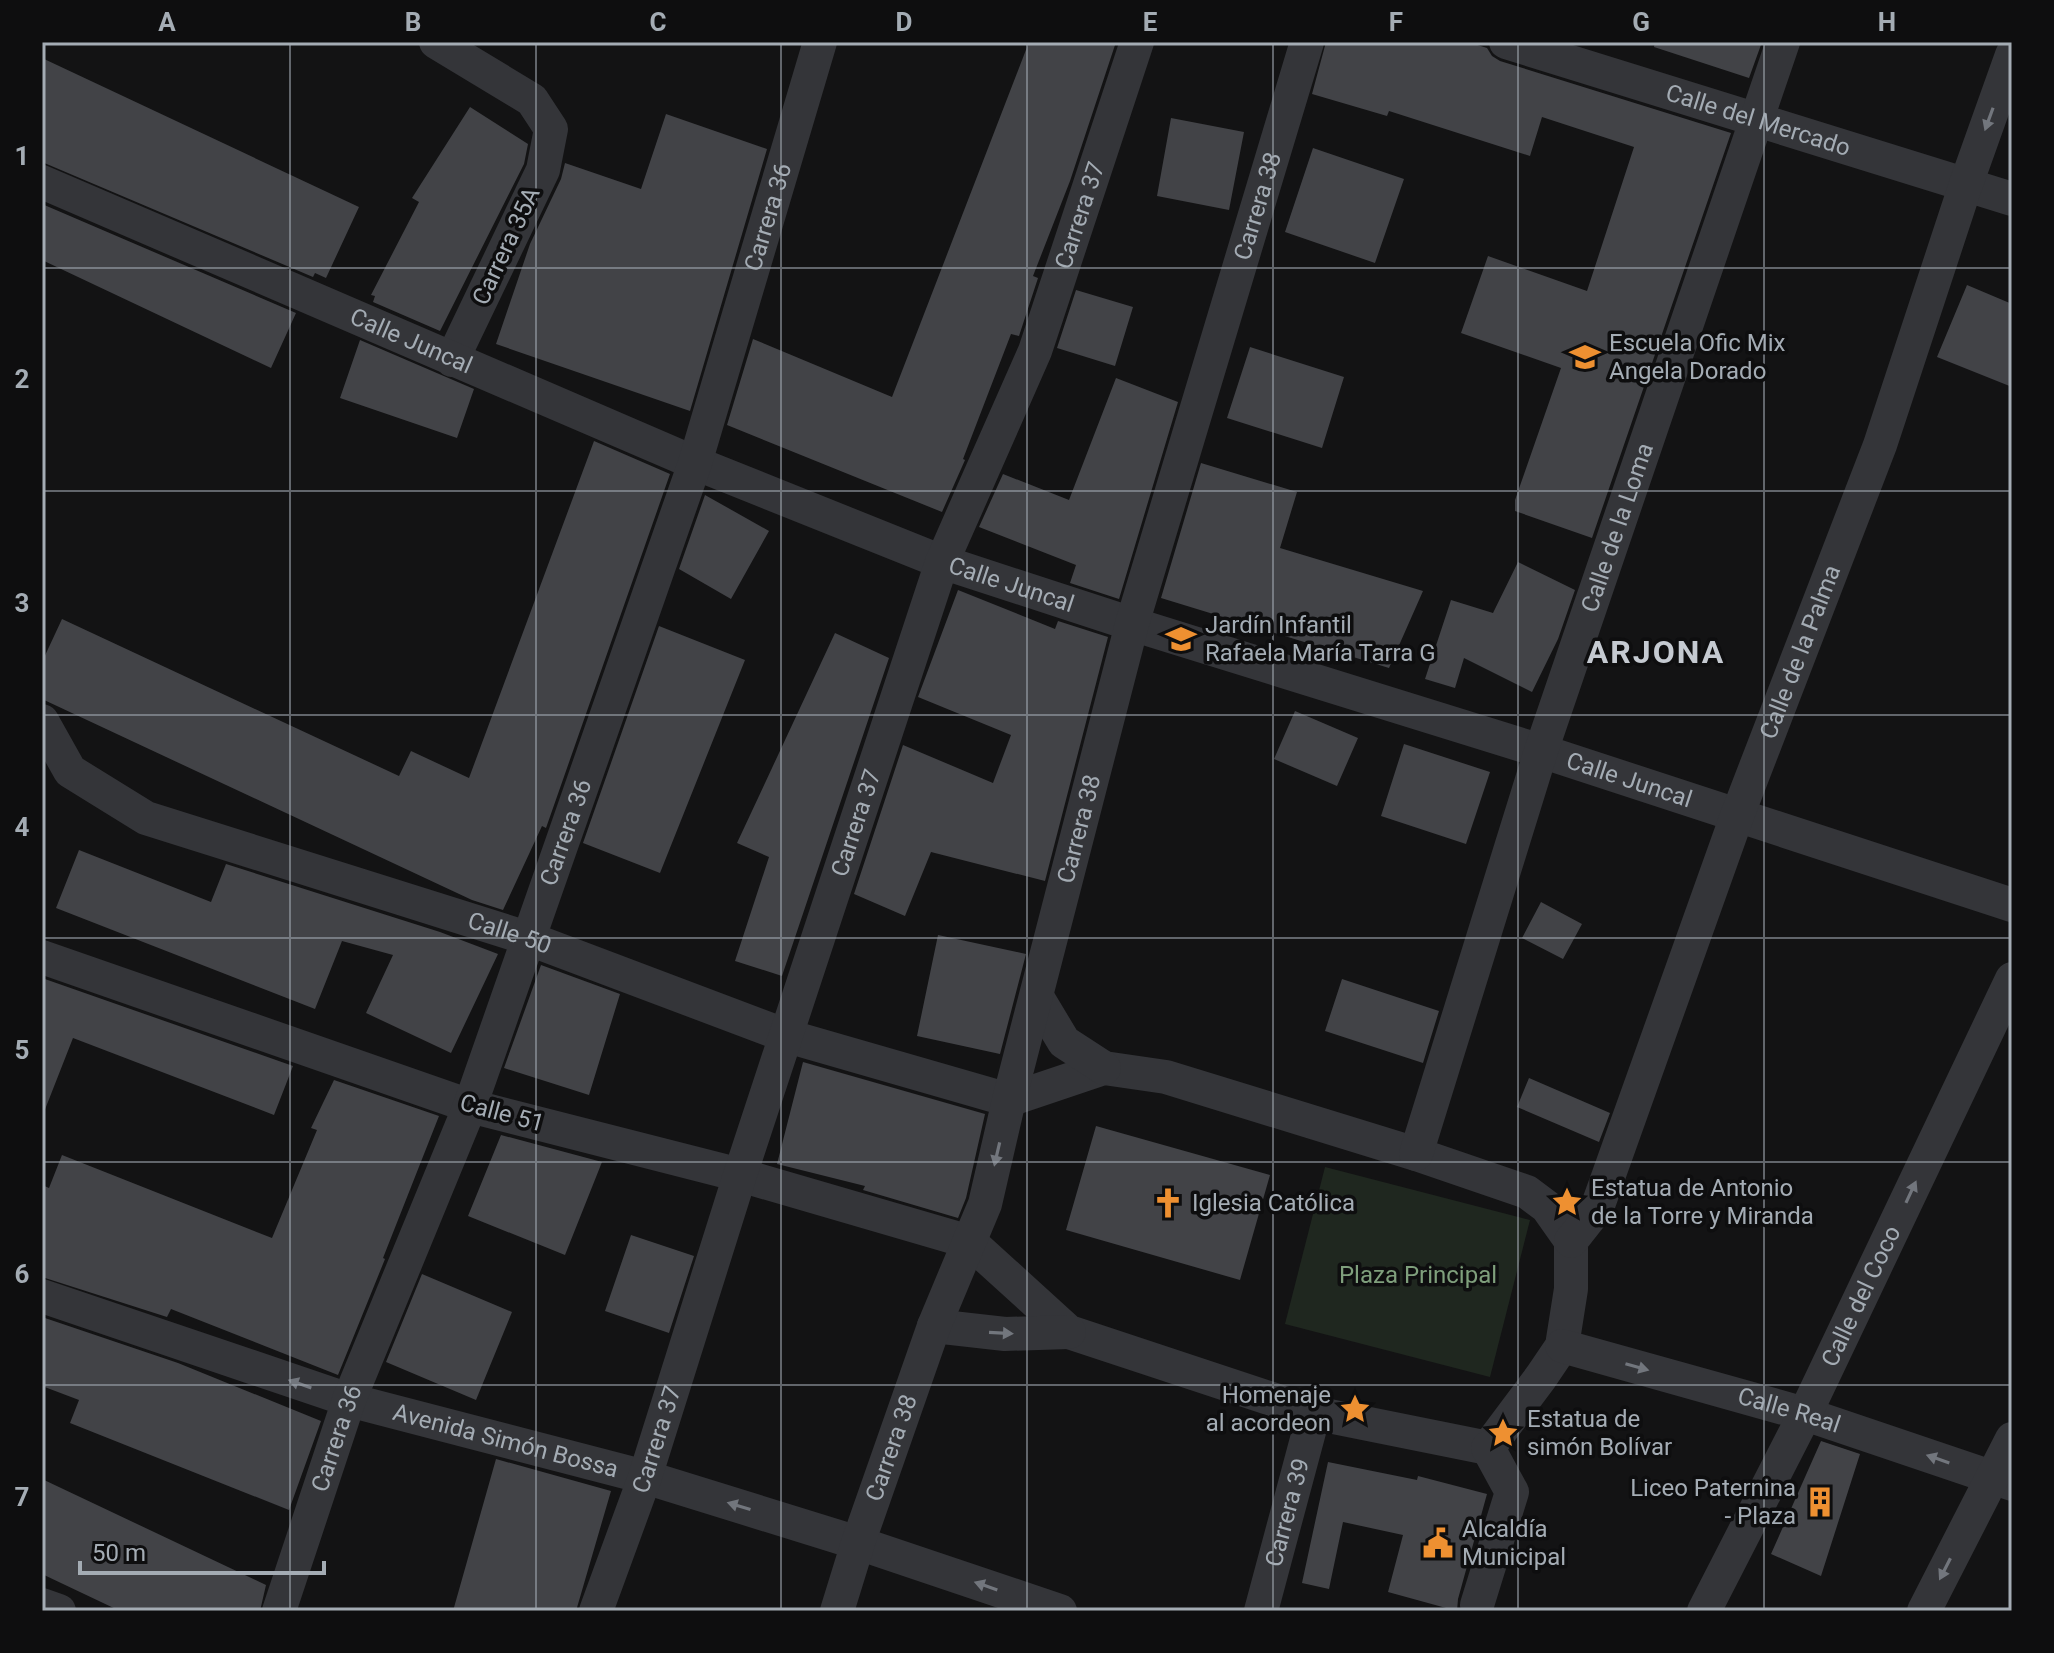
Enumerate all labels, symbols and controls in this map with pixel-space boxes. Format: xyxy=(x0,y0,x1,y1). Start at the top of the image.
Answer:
text: A xyxy=(158,7,176,37)
text: B xyxy=(405,7,421,37)
text: C xyxy=(649,7,667,37)
text: D xyxy=(896,7,912,37)
text: E xyxy=(1143,7,1158,37)
text: F xyxy=(1389,7,1403,37)
text: G xyxy=(1632,7,1650,37)
text: H xyxy=(1878,7,1896,37)
street label: Calle del Mercado xyxy=(1662,78,1854,162)
one-way arrow xyxy=(1982,108,1995,132)
text: 1 xyxy=(15,141,29,171)
street label: Carrera 38 xyxy=(1228,149,1287,263)
street label: Carrera 37 xyxy=(1049,158,1110,273)
street label: Carrera 36 xyxy=(739,160,797,274)
street label: Carrera 35A xyxy=(467,182,546,309)
street label: Calle Juncal xyxy=(346,302,477,380)
place label: Escuela Ofic Mix Angela Dorado xyxy=(1609,329,1786,385)
school or university icon: Escuela Ofic Mix Angela Dorado xyxy=(1568,340,1602,374)
text: 2 xyxy=(15,364,29,394)
street label: Calle de la Loma xyxy=(1575,439,1659,616)
street label: Calle Juncal xyxy=(945,551,1078,618)
street label: Calle de la Palma xyxy=(1754,561,1846,743)
text: 3 xyxy=(15,588,29,618)
place label: Jardín Infantil Rafaela María Tarra G xyxy=(1205,611,1436,667)
school or university icon: Jardín Infantil Rafaela María Tarra G xyxy=(1164,622,1198,656)
district label: ARJONA xyxy=(1587,633,1725,671)
street label: Calle Juncal xyxy=(1563,746,1696,813)
street label: Carrera 37 xyxy=(825,766,887,880)
street label: Carrera 38 xyxy=(1052,772,1106,886)
street label: Carrera 36 xyxy=(534,775,597,890)
text: 4 xyxy=(15,812,30,842)
street label: Calle 50 xyxy=(464,906,555,960)
text: 5 xyxy=(15,1035,29,1065)
street label: Calle 51 xyxy=(457,1088,547,1138)
one-way arrow xyxy=(990,1142,1002,1167)
place label: Estatua de Antonio de la Torre y Miranda xyxy=(1591,1174,1814,1230)
one-way arrow xyxy=(1904,1180,1918,1204)
place icon: Estatua de Antonio de la Torre y Miranda xyxy=(1550,1185,1584,1219)
church icon: Iglesia Católica xyxy=(1151,1186,1185,1220)
place label: Iglesia Católica xyxy=(1192,1189,1355,1217)
street label: Calle del Coco xyxy=(1816,1221,1907,1371)
text: 6 xyxy=(15,1259,30,1289)
park label: Plaza Principal xyxy=(1339,1261,1497,1289)
one-way arrow xyxy=(989,1327,1014,1340)
one-way arrow xyxy=(1625,1361,1649,1374)
one-way arrow xyxy=(288,1377,312,1389)
street label: Carrera 36 xyxy=(306,1381,368,1495)
place label: Homenaje al acordeon xyxy=(1206,1381,1331,1437)
street label: Carrera 37 xyxy=(626,1382,687,1497)
street label: Calle Real xyxy=(1735,1382,1844,1439)
street label: Carrera 38 xyxy=(860,1391,923,1505)
place icon: Homenaje al acordeon xyxy=(1338,1392,1372,1426)
street label: Avenida Simón Bossa xyxy=(390,1398,621,1483)
place label: Estatua de simón Bolívar xyxy=(1527,1405,1672,1461)
place icon: Estatua de simón Bolívar xyxy=(1486,1416,1520,1450)
one-way arrow xyxy=(1926,1453,1950,1465)
street label: Carrera 39 xyxy=(1259,1455,1315,1570)
place label: Liceo Paternina - Plaza xyxy=(1630,1474,1796,1530)
text: 7 xyxy=(15,1482,29,1512)
building icon: Liceo Paternina - Plaza xyxy=(1803,1485,1837,1519)
one-way arrow xyxy=(727,1499,751,1512)
place label: Alcaldía Municipal xyxy=(1462,1515,1566,1571)
scale bar xyxy=(80,1525,324,1575)
public building icon: Alcaldía Municipal xyxy=(1421,1526,1455,1560)
text: 50 m xyxy=(92,1539,146,1567)
one-way arrow xyxy=(1939,1558,1952,1581)
one-way arrow xyxy=(974,1580,998,1592)

